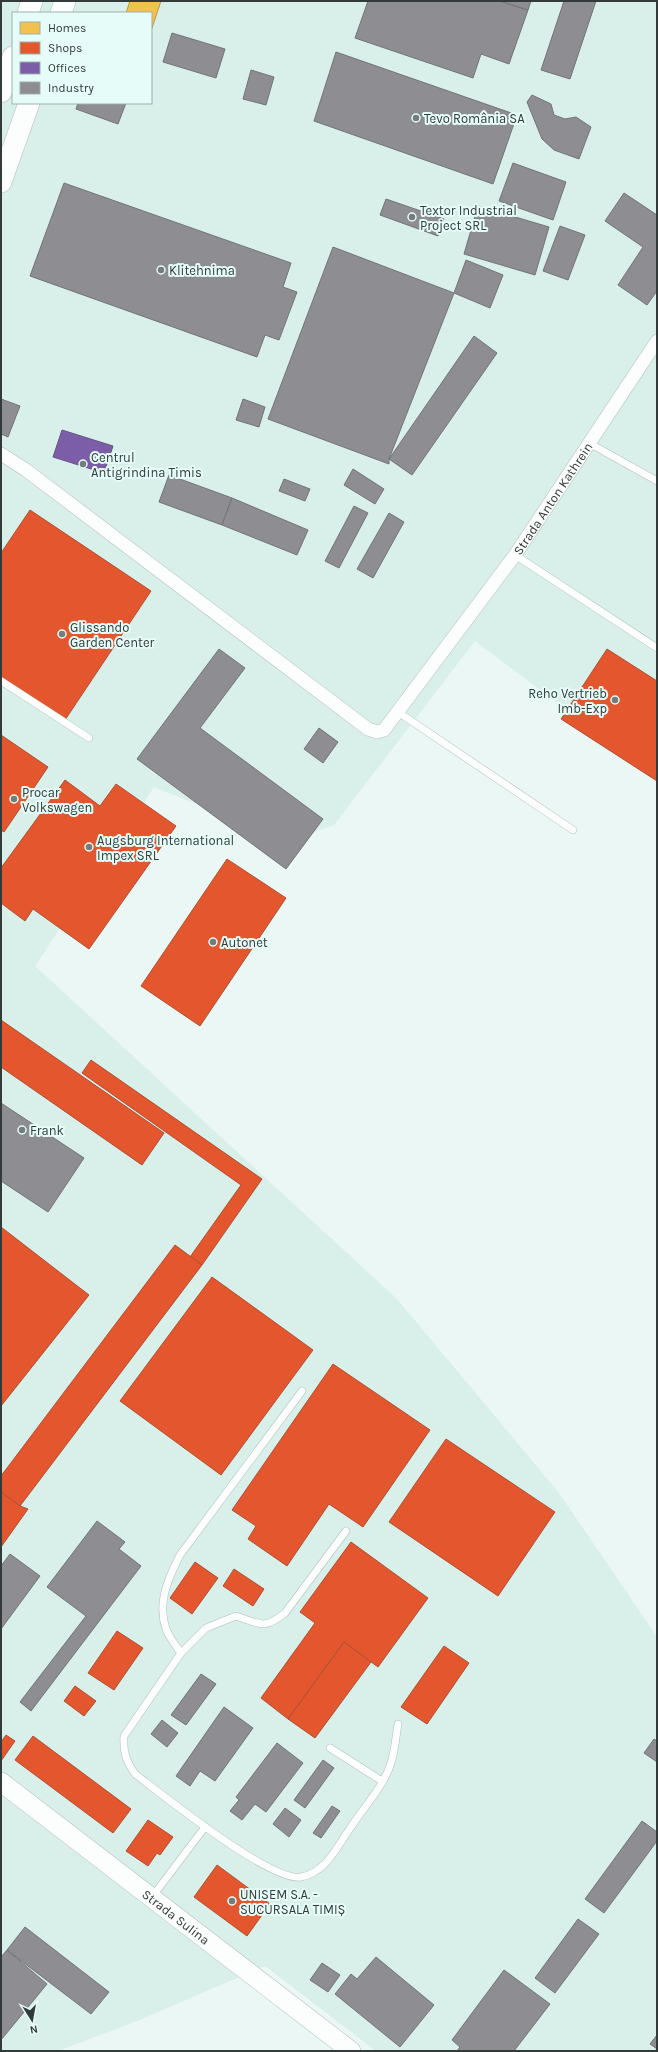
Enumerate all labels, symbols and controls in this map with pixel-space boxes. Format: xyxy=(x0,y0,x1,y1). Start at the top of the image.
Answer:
legend xyxy=(12,12,152,104)
text: Homes xyxy=(48,21,86,35)
text: Shops xyxy=(48,41,82,55)
text: Offices xyxy=(48,61,86,75)
text: Industry xyxy=(48,81,94,95)
place label: Tevo România SA xyxy=(424,111,525,126)
marker: Tevo România SA xyxy=(411,113,421,123)
place label: Textor Industrial Project SRL xyxy=(420,203,517,233)
marker: Textor Industrial Project SRL xyxy=(407,212,417,222)
place label: Klitehnima xyxy=(169,263,235,278)
marker: Klitehnima xyxy=(156,265,166,275)
street label: Strada Anton Kathrein xyxy=(510,440,596,558)
place label: Centrul Antigrindina Timis xyxy=(91,450,202,480)
marker: Centrul Antigrindina Timis xyxy=(78,459,88,469)
place label: Glissando Garden Center xyxy=(70,620,155,650)
marker: Glissando Garden Center xyxy=(57,629,67,639)
place label: Reho Vertrieb Imb-Exp xyxy=(528,686,607,716)
marker: Reho Vertrieb Imb-Exp xyxy=(610,695,620,705)
place label: Procar Volkswagen xyxy=(22,785,92,815)
marker: Procar Volkswagen xyxy=(9,794,19,804)
place label: Augsburg International Impex SRL xyxy=(97,833,234,863)
marker: Augsburg International Impex SRL xyxy=(84,842,94,852)
place label: Autonet xyxy=(221,935,268,950)
marker: Autonet xyxy=(208,937,218,947)
place label: Frank xyxy=(30,1123,64,1138)
marker: Frank xyxy=(17,1125,27,1135)
street label: Strada Sulina xyxy=(139,1886,213,1948)
place label: UNISEM S.A. - SUCURSALA TIMIȘ xyxy=(240,1887,345,1917)
marker: UNISEM S.A. - SUCURSALA TIMIȘ xyxy=(227,1896,237,1906)
north arrow xyxy=(12,2000,52,2040)
text: N xyxy=(29,2022,39,2036)

